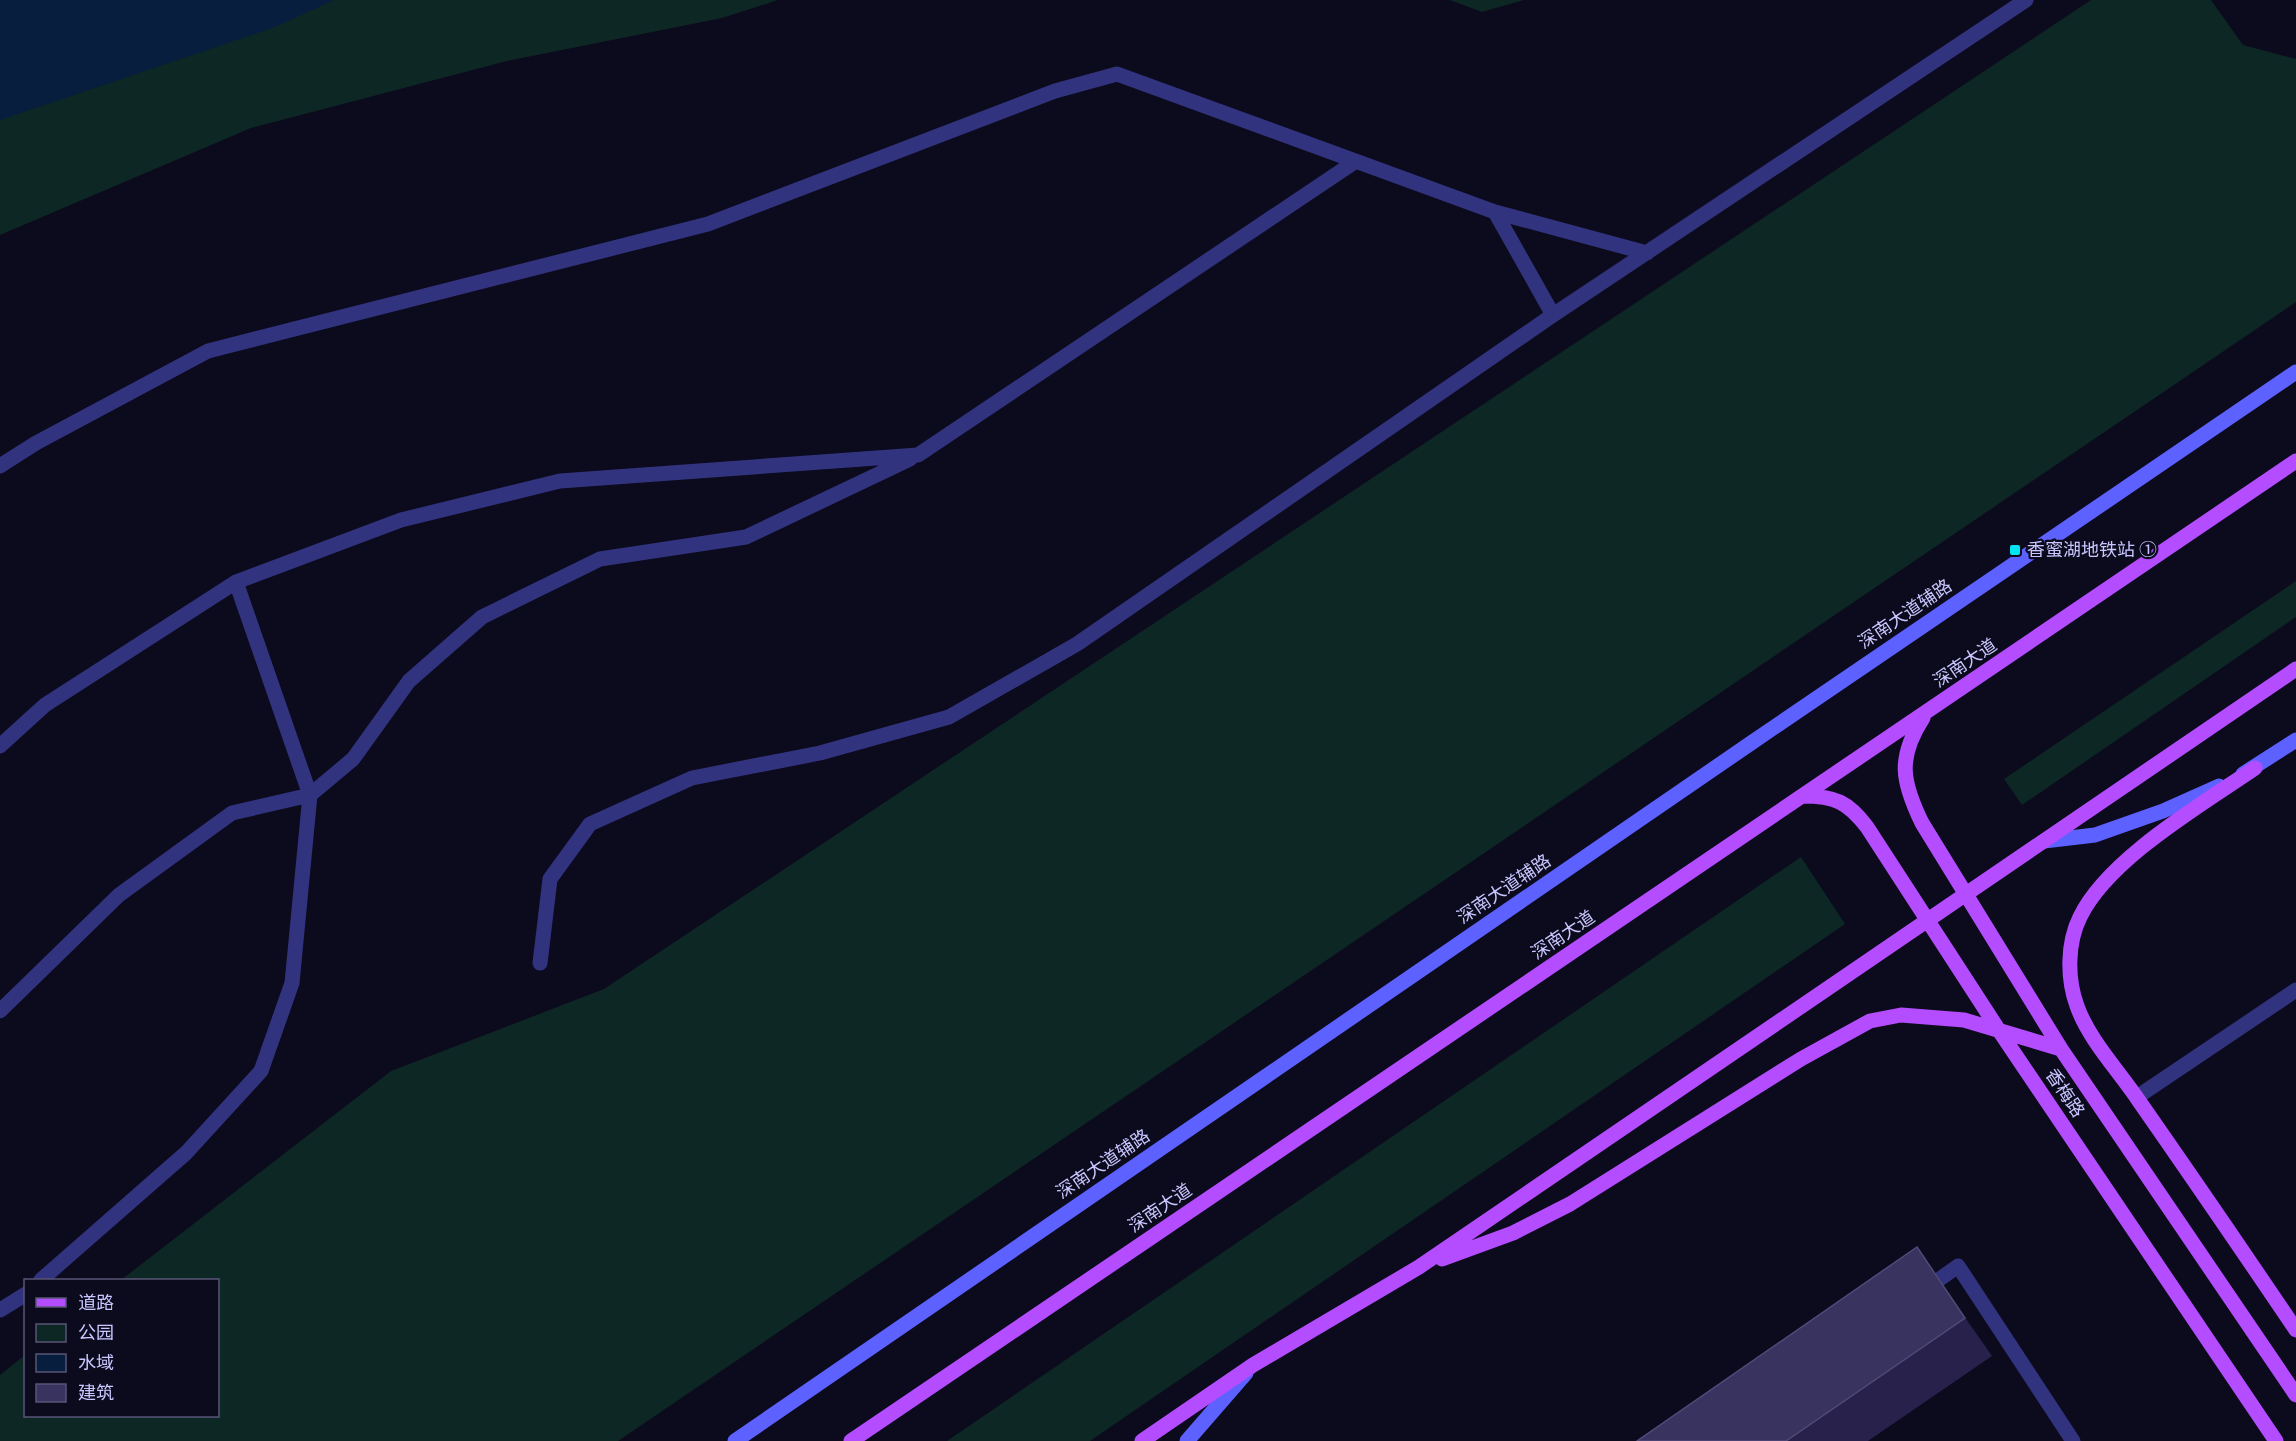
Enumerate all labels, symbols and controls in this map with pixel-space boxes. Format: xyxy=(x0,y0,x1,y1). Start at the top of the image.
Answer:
place label: 香蜜湖地铁站 ① xyxy=(2027,538,2157,561)
marker: 香蜜湖地铁站 ① xyxy=(2008,543,2022,557)
street label: 深南大道辅路 xyxy=(1854,574,1956,653)
street label: 深南大道 xyxy=(1928,633,2001,692)
street label: 深南大道辅路 xyxy=(1453,849,1555,928)
street label: 深南大道 xyxy=(1526,905,1599,964)
street label: 香梅路 xyxy=(2041,1064,2090,1122)
street label: 深南大道辅路 xyxy=(1052,1124,1154,1203)
street label: 深南大道 xyxy=(1123,1178,1196,1237)
legend xyxy=(24,1279,219,1417)
text: 道路 xyxy=(78,1291,114,1314)
text: 公园 xyxy=(78,1321,114,1344)
text: 水域 xyxy=(78,1351,114,1374)
text: 建筑 xyxy=(78,1381,114,1404)

